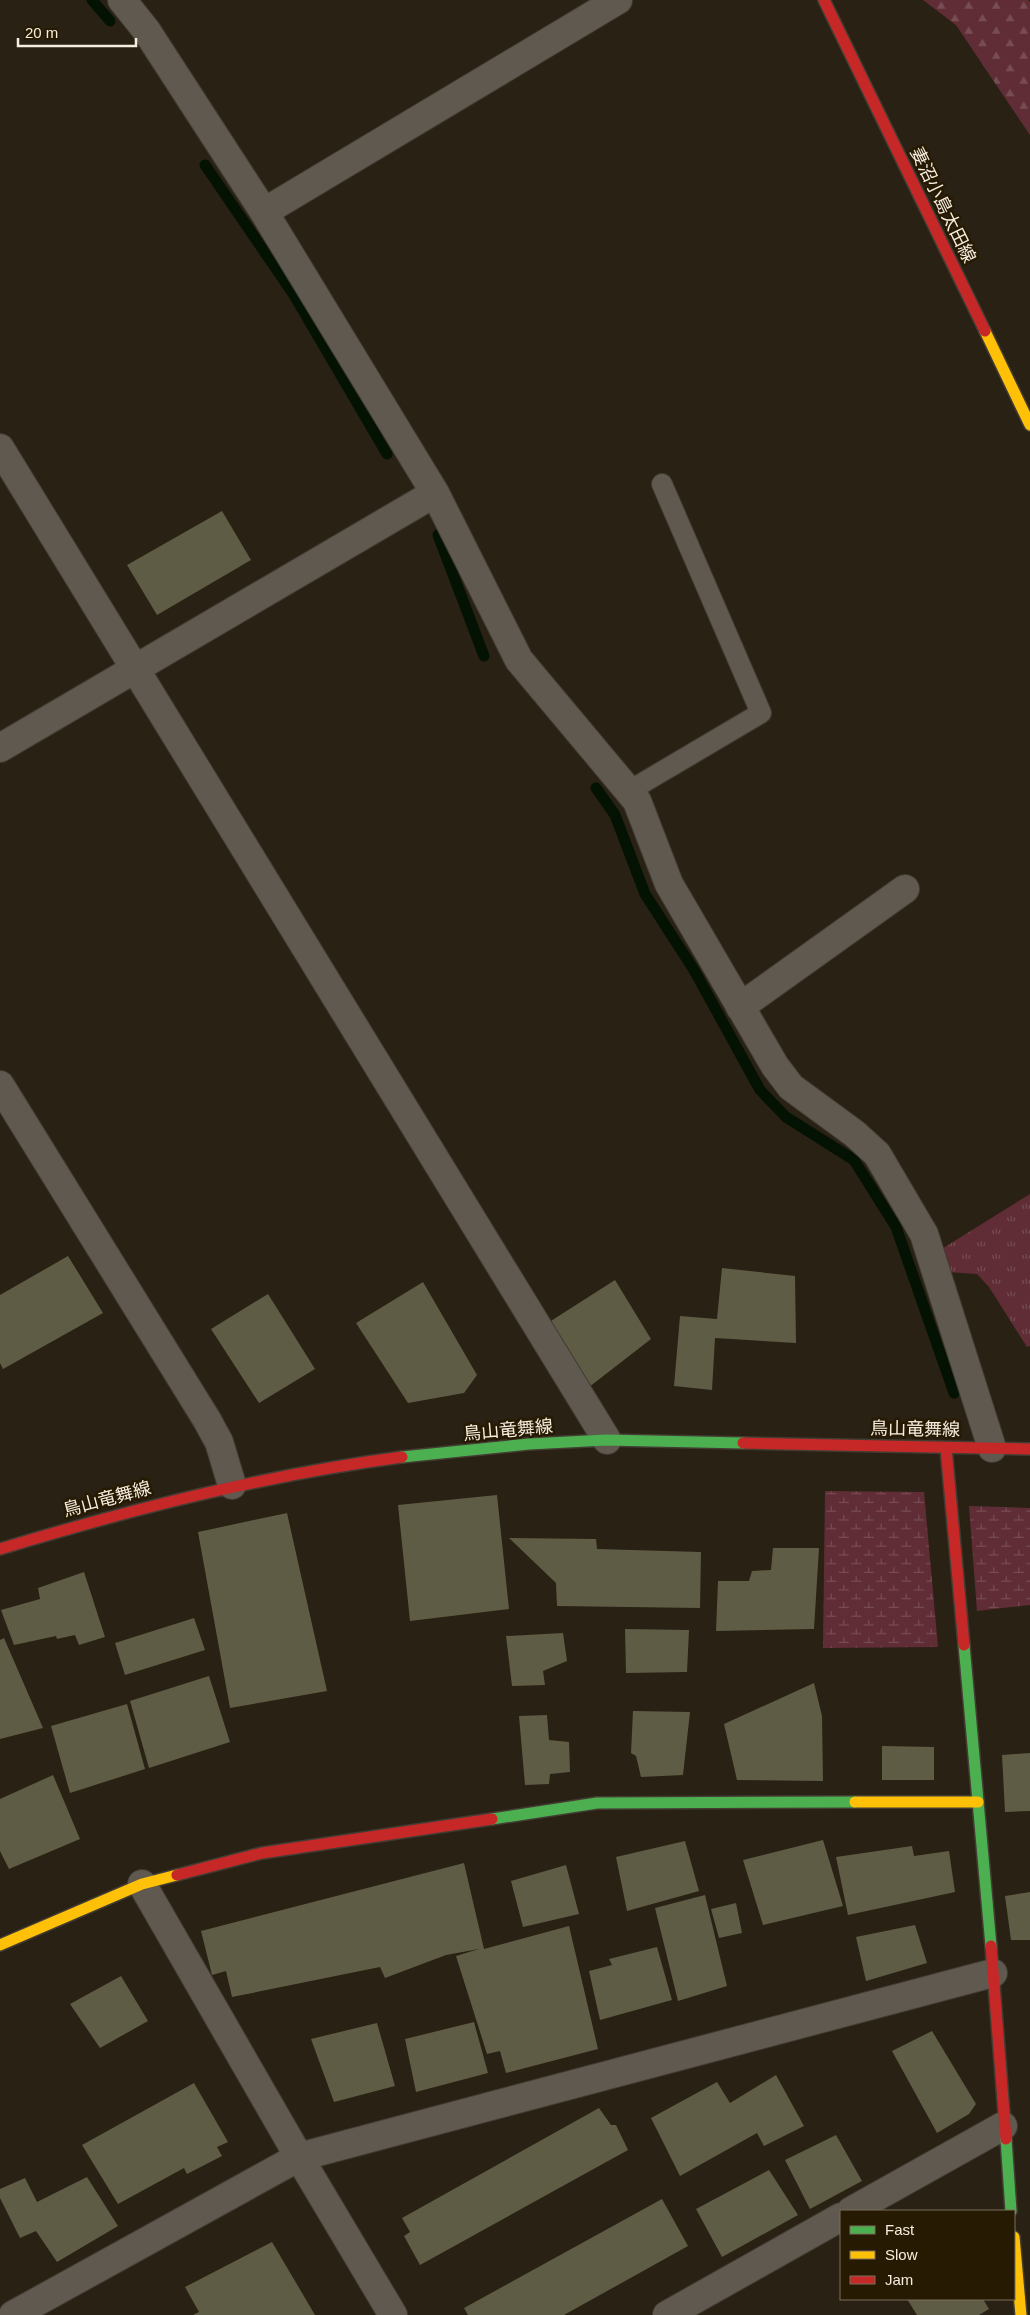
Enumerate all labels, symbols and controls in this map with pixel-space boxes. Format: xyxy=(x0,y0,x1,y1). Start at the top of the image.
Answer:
scale bar xyxy=(18,15,135,47)
text: 20 m xyxy=(25,24,58,41)
street label: 妻沼小島太田線 xyxy=(906,144,980,266)
street label: 鳥山竜舞線 xyxy=(462,1416,554,1444)
street label: 鳥山竜舞線 xyxy=(870,1418,960,1440)
street label: 鳥山竜舞線 xyxy=(61,1478,153,1520)
legend xyxy=(840,2210,1015,2300)
text: Fast xyxy=(885,2221,915,2238)
text: Slow xyxy=(885,2246,918,2263)
text: Jam xyxy=(885,2271,913,2288)

